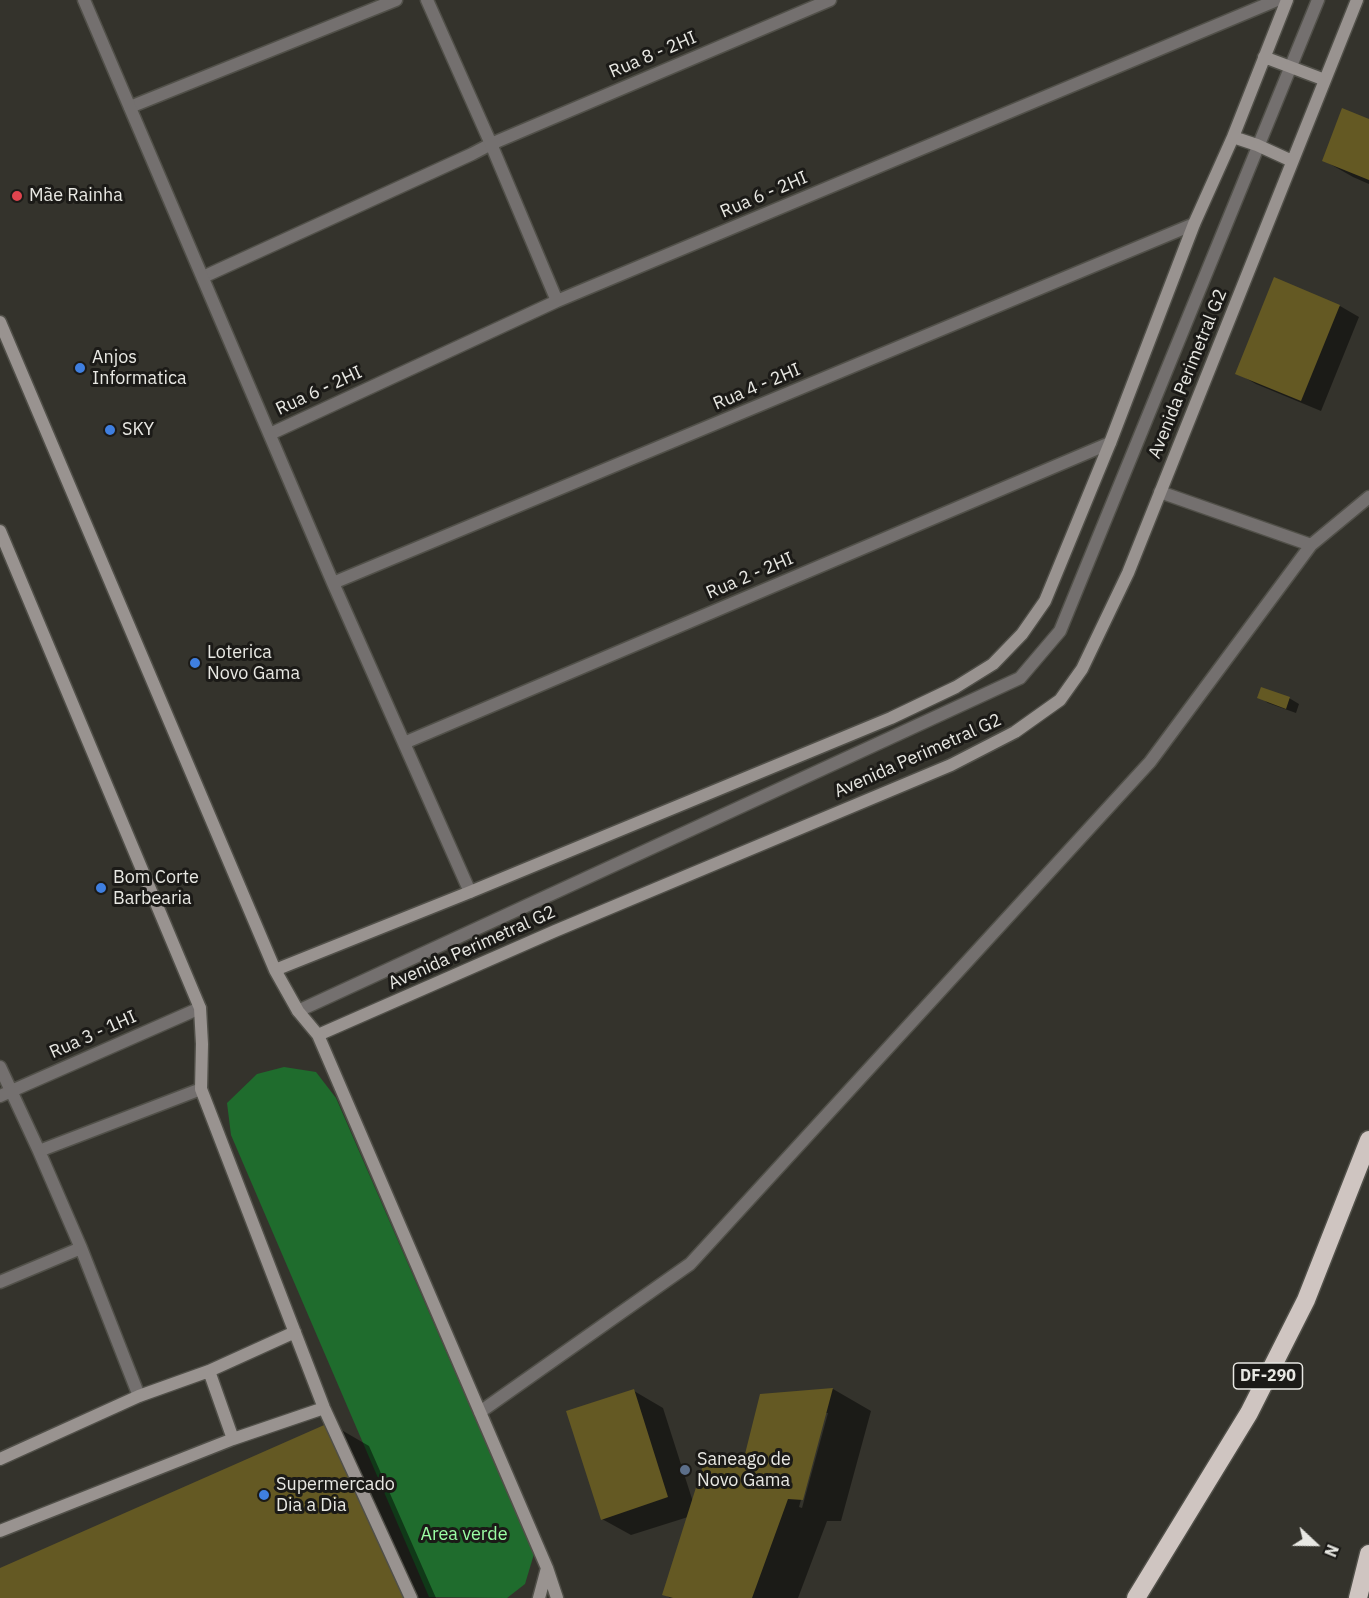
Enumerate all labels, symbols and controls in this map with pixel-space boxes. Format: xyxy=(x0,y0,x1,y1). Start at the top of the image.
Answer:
street label: Rua 8 - 2HI xyxy=(606,27,700,83)
street label: Rua 6 - 2HI xyxy=(717,167,811,223)
place label: Mãe Rainha xyxy=(29,185,123,207)
marker: Mãe Rainha xyxy=(10,189,24,203)
street label: Avenida Perimetral G2 xyxy=(1144,286,1232,462)
place label: Anjos Informatica xyxy=(92,347,187,389)
street label: Rua 4 - 2HI xyxy=(710,359,804,415)
marker: Anjos Informatica xyxy=(73,361,87,375)
street label: Rua 6 - 2HI xyxy=(272,362,366,420)
place label: SKY xyxy=(122,419,154,441)
marker: SKY xyxy=(103,423,117,437)
street label: Rua 2 - 2HI xyxy=(703,548,797,604)
place label: Loterica Novo Gama xyxy=(207,642,300,684)
marker: Loterica Novo Gama xyxy=(188,656,202,670)
street label: Avenida Perimetral G2 xyxy=(831,709,1005,803)
place label: Bom Corte Barbearia xyxy=(113,867,199,910)
marker: Bom Corte Barbearia xyxy=(94,881,108,895)
street label: Avenida Perimetral G2 xyxy=(385,901,559,995)
street label: Rua 3 - 1HI xyxy=(46,1006,140,1064)
road number: DF-290 xyxy=(1234,1363,1302,1389)
place label: Saneago de Novo Gama xyxy=(697,1449,791,1492)
marker: Saneago de Novo Gama xyxy=(678,1463,692,1477)
place label: Supermercado Dia a Dia xyxy=(276,1474,395,1516)
marker: Supermercado Dia a Dia xyxy=(257,1488,271,1502)
north arrow xyxy=(1285,1514,1345,1574)
park label: Area verde xyxy=(420,1524,508,1546)
text: N xyxy=(1320,1542,1343,1560)

